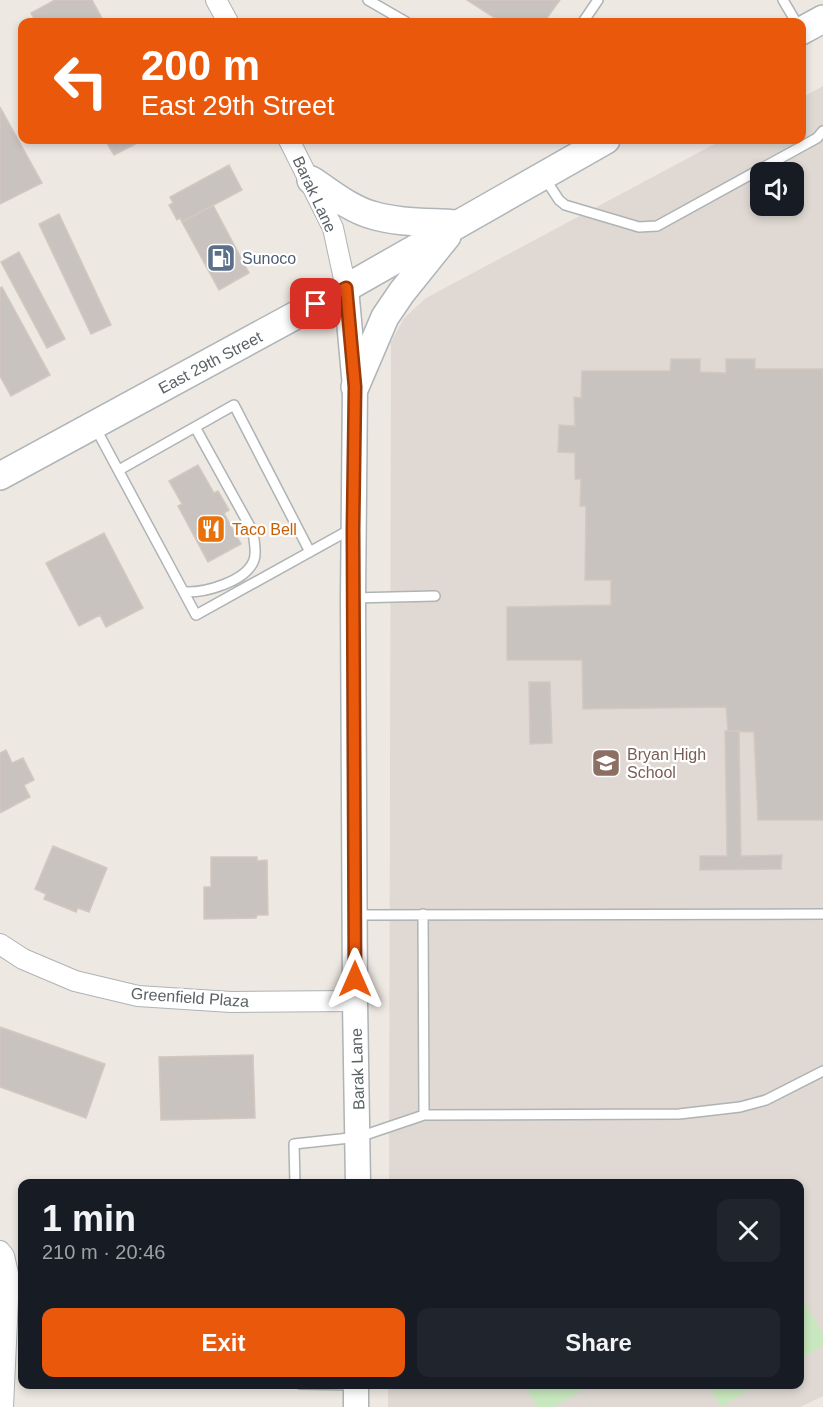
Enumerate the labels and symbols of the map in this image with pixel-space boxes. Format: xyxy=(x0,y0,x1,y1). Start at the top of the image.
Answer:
street label: Barak Lane xyxy=(290,154,340,235)
fuel station icon: Sunoco xyxy=(205,242,237,274)
place label: Sunoco xyxy=(242,250,296,267)
pin xyxy=(290,278,341,329)
street label: East 29th Street xyxy=(156,328,265,397)
restaurant icon: Taco Bell xyxy=(195,513,227,545)
place label: Taco Bell xyxy=(232,521,297,538)
place label: Bryan High School xyxy=(627,746,706,781)
school or university icon: Bryan High School xyxy=(590,747,622,779)
position arrow xyxy=(323,947,387,1011)
street label: Greenfield Plaza xyxy=(130,985,250,1010)
street label: Barak Lane xyxy=(348,1028,367,1110)

